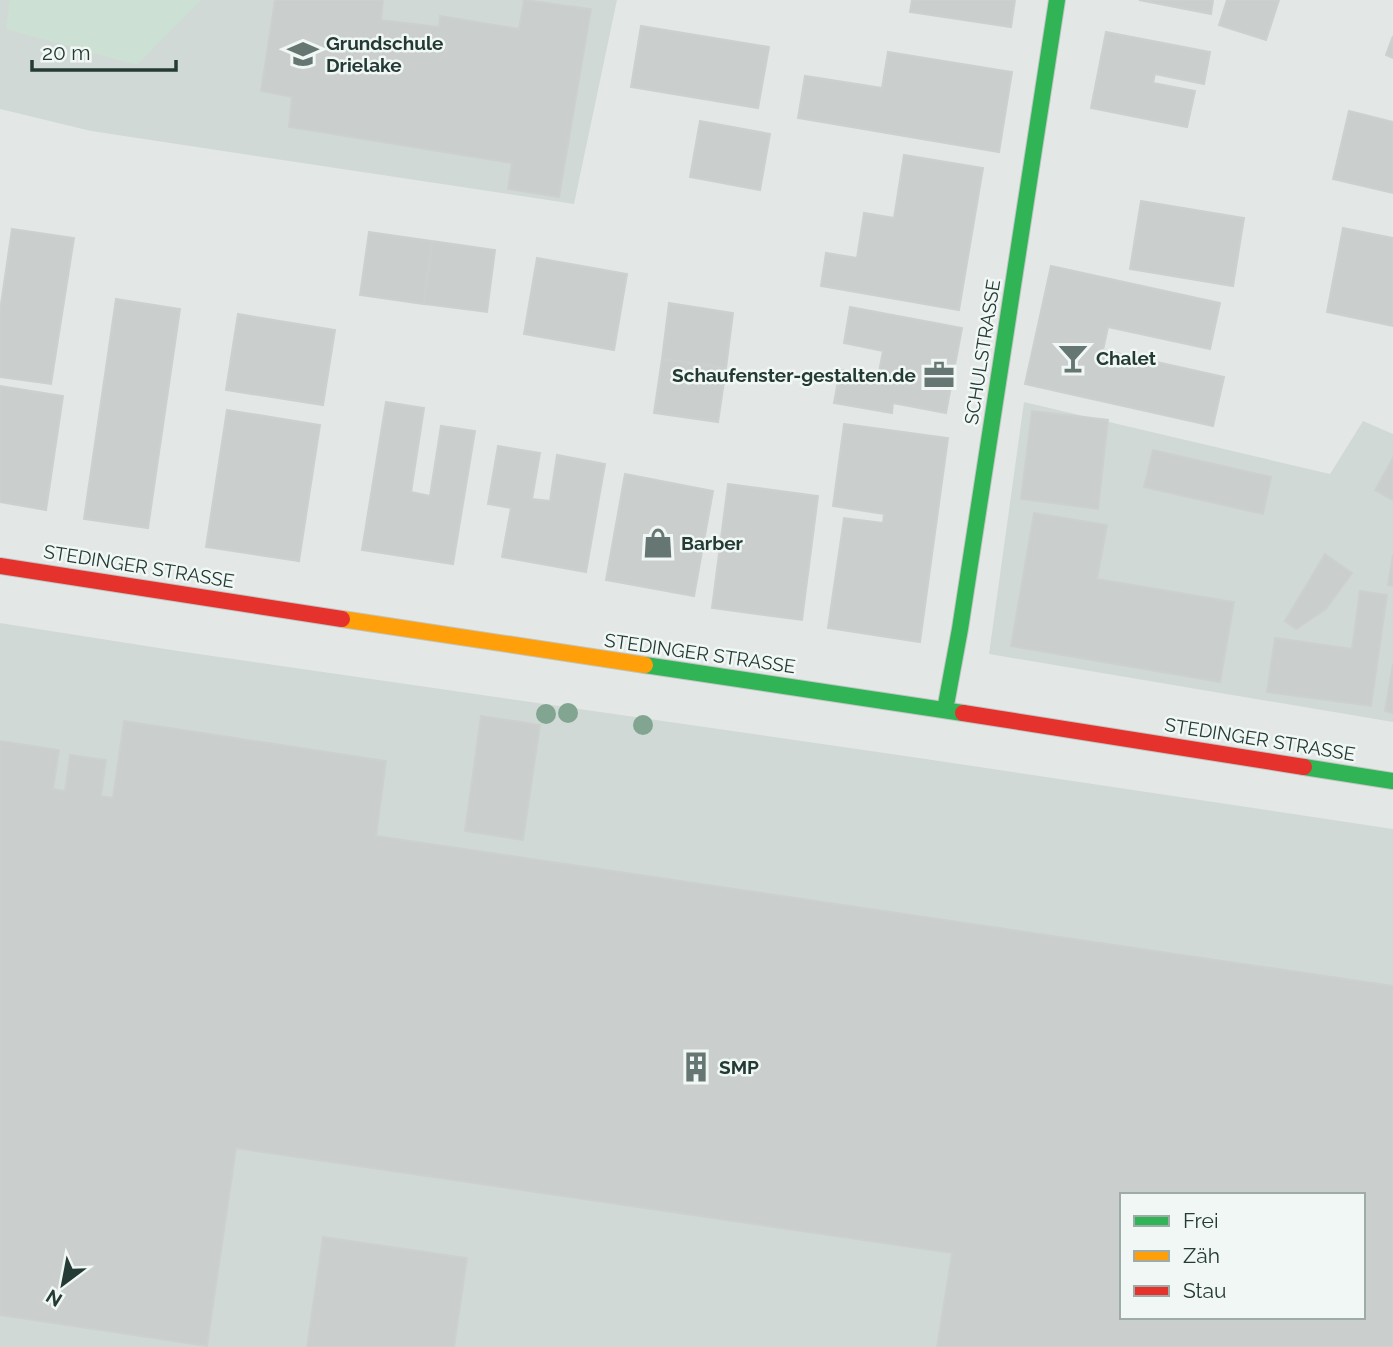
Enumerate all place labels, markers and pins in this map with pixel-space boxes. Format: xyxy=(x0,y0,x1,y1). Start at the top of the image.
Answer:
place label: Grundschule Drielake xyxy=(326,32,443,76)
school or university icon: Grundschule Drielake xyxy=(286,37,320,71)
bar icon: Chalet xyxy=(1056,341,1090,375)
place label: Chalet xyxy=(1096,347,1157,369)
office icon: Schaufenster-gestalten.de xyxy=(922,358,956,392)
place label: Schaufenster-gestalten.de xyxy=(672,364,916,386)
shop icon: Barber xyxy=(641,526,675,560)
place label: Barber xyxy=(681,532,744,554)
building icon: SMP xyxy=(679,1050,713,1084)
place label: SMP xyxy=(719,1056,759,1078)

